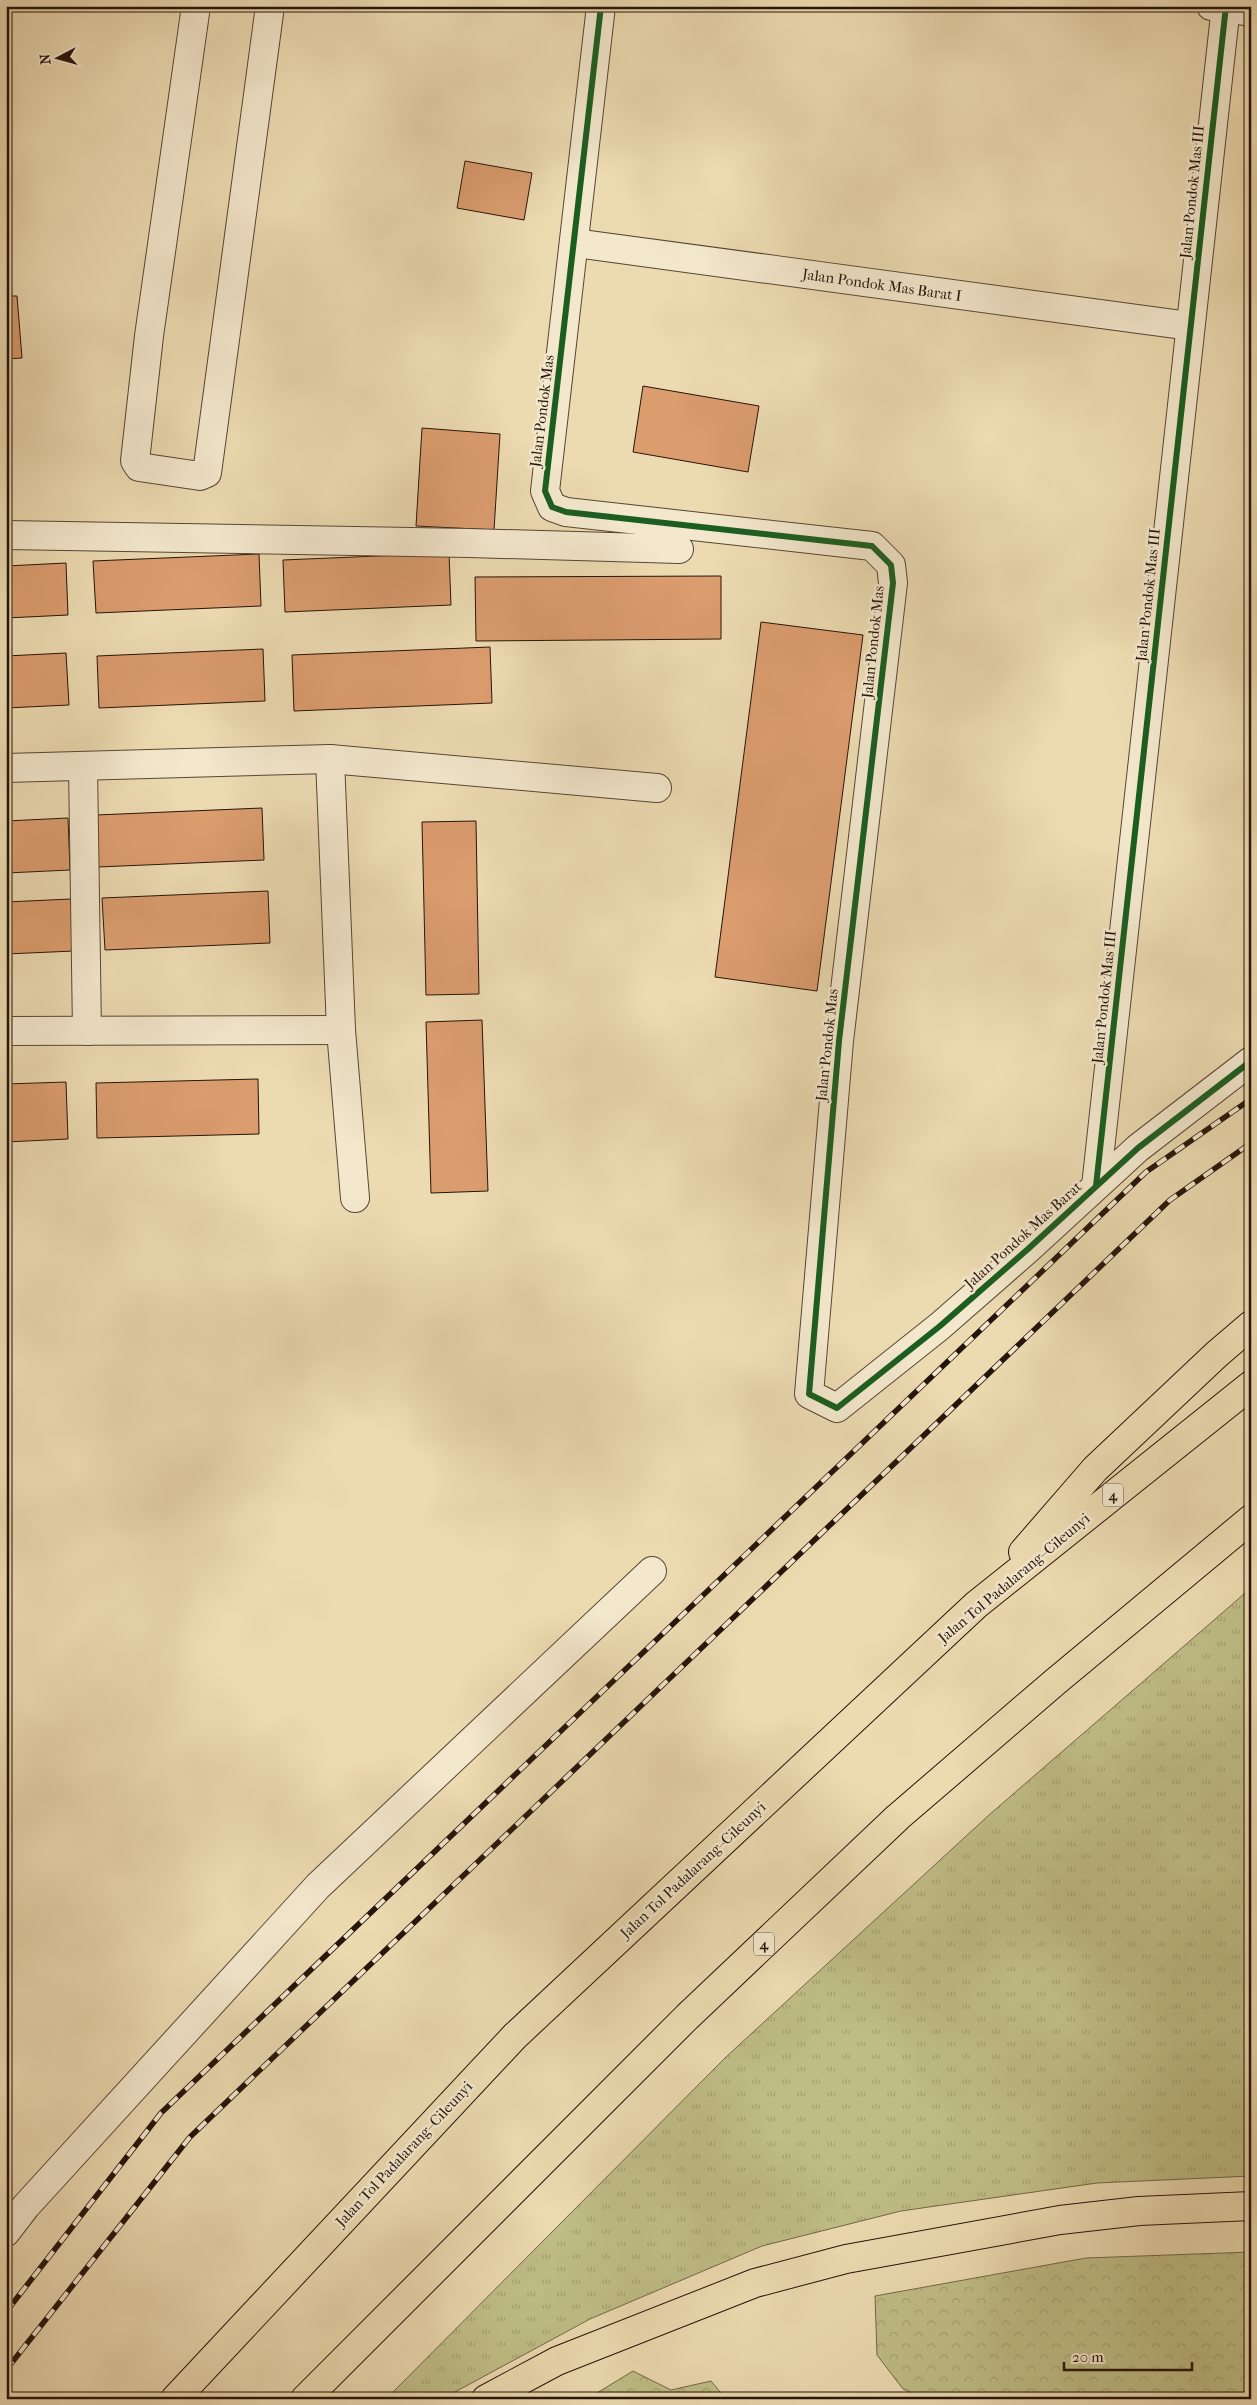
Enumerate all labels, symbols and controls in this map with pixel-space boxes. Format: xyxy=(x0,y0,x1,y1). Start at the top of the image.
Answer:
north arrow xyxy=(32,32,82,82)
text: N xyxy=(37,53,55,65)
street label: Jalan Pondok Mas III xyxy=(1176,124,1208,260)
street label: Jalan Pondok Mas Barat I xyxy=(800,265,963,305)
street label: Jalan Pondok Mas xyxy=(526,353,558,469)
street label: Jalan Pondok Mas III xyxy=(1132,527,1164,663)
street label: Jalan Pondok Mas xyxy=(858,584,888,700)
street label: Jalan Pondok Mas III xyxy=(1088,929,1120,1065)
street label: Jalan Pondok Mas xyxy=(812,987,842,1103)
street label: Jalan Pondok Mas Barat xyxy=(960,1177,1086,1293)
road number: 4 xyxy=(1103,1484,1123,1506)
street label: Jalan Tol Padalarang–Cileunyi xyxy=(934,1509,1094,1647)
street label: Jalan Tol Padalarang–Cileunyi xyxy=(616,1797,770,1943)
road number: 4 xyxy=(754,1932,774,1956)
street label: Jalan Tol Padalarang–Cileunyi xyxy=(331,2077,477,2231)
scale bar xyxy=(1064,2340,1192,2372)
text: 20 m xyxy=(1072,2348,1104,2366)

